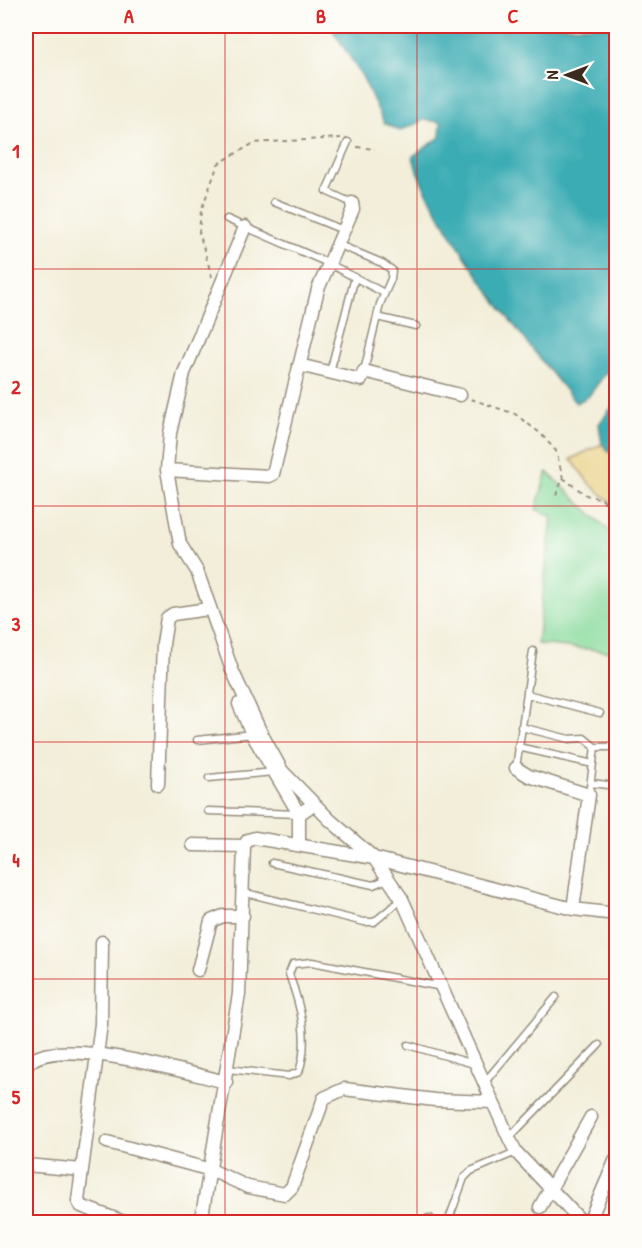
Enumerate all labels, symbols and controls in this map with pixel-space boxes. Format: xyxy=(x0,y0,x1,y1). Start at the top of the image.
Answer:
text: A xyxy=(124,2,134,29)
text: B xyxy=(316,2,326,29)
text: C xyxy=(508,2,519,29)
north arrow xyxy=(537,45,597,105)
text: N xyxy=(541,70,563,79)
text: 1 xyxy=(12,137,20,164)
text: 2 xyxy=(11,373,21,400)
text: 3 xyxy=(12,610,21,637)
text: 4 xyxy=(12,846,20,873)
text: 5 xyxy=(12,1083,21,1110)

